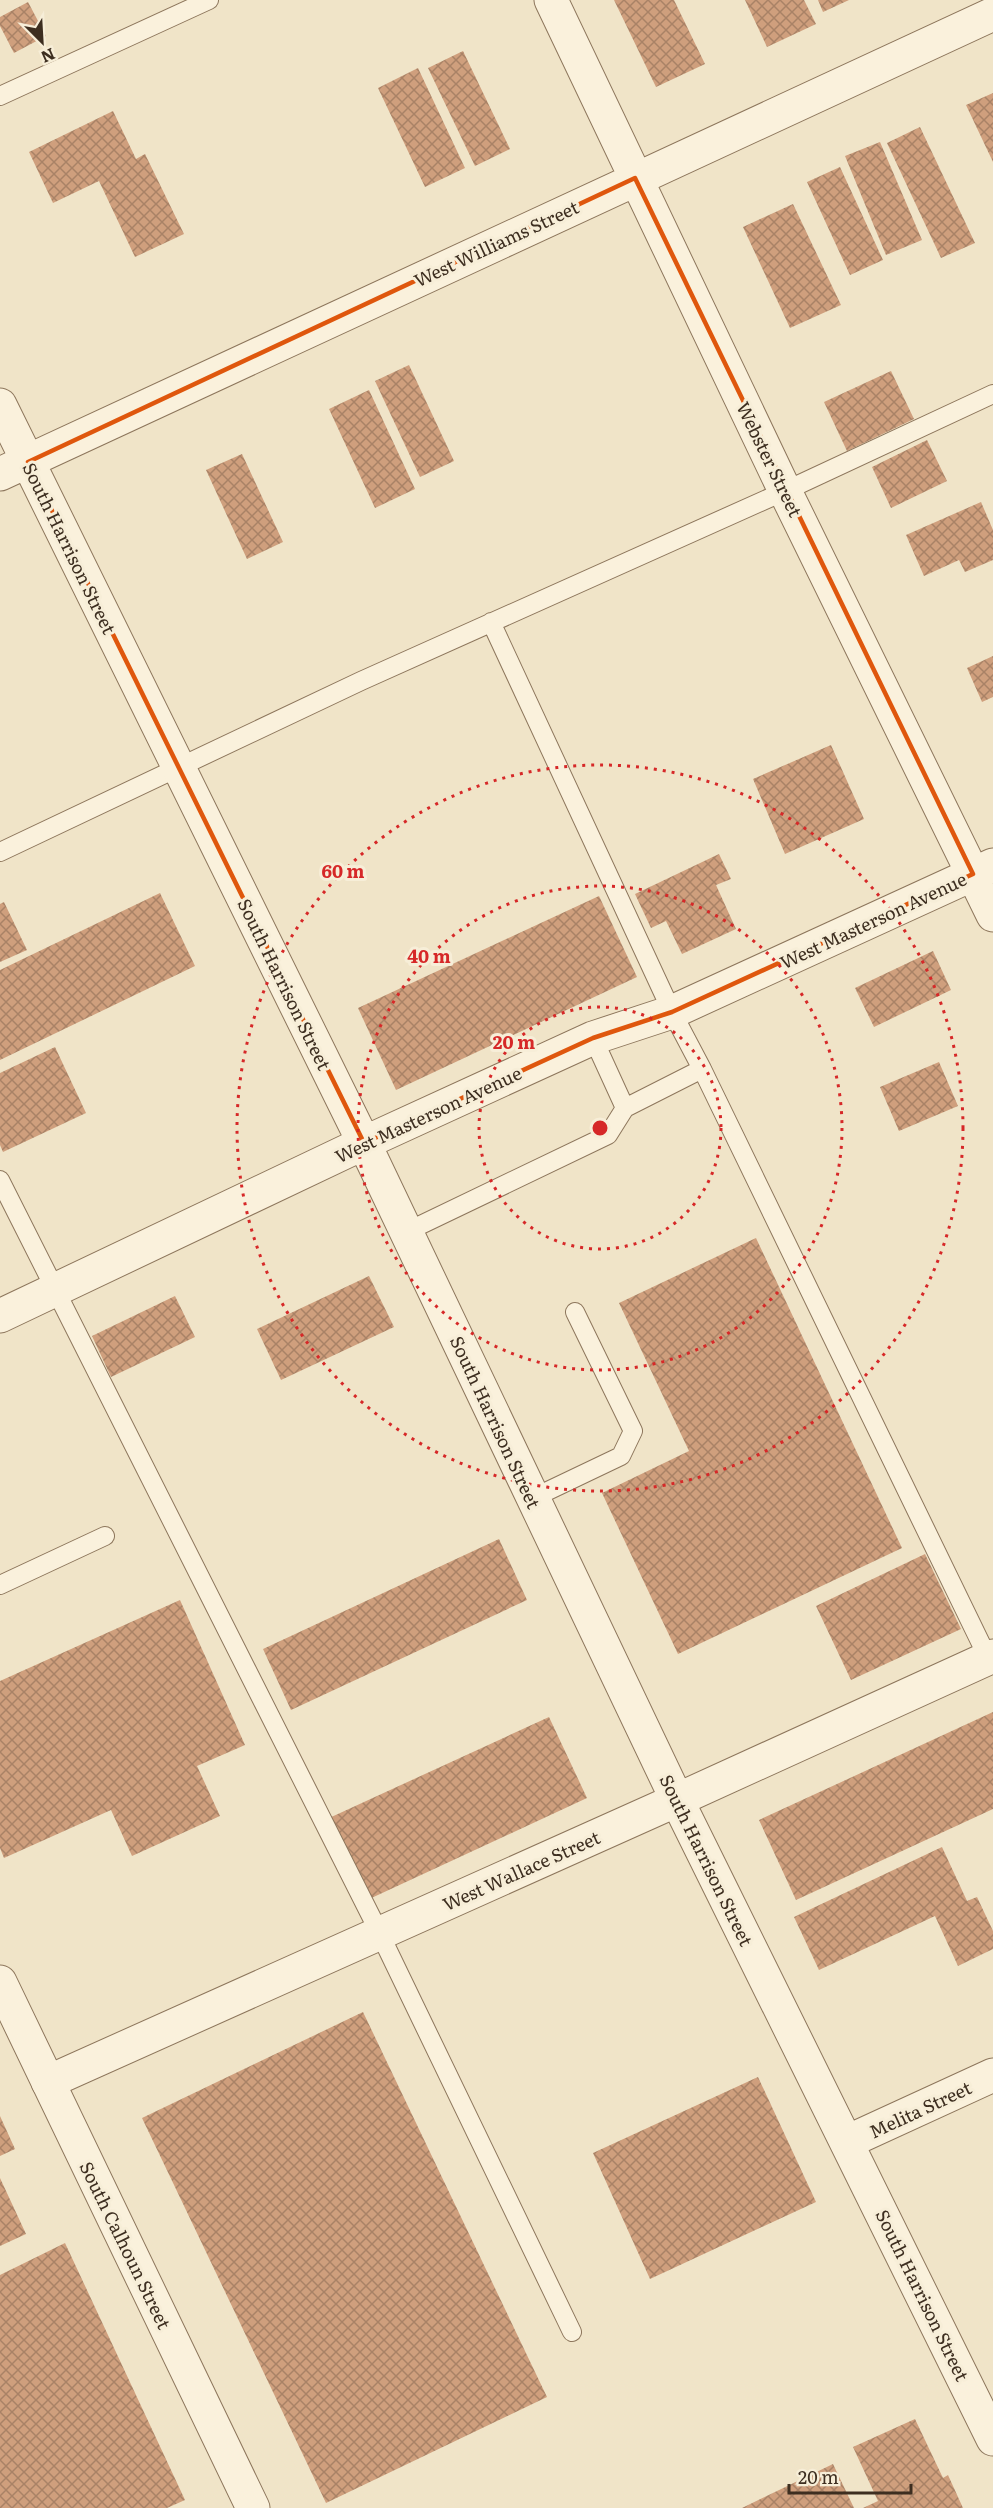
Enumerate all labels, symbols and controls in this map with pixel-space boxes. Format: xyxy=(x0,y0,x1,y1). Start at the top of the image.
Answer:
north arrow xyxy=(12,12,72,72)
text: N xyxy=(37,43,60,70)
street label: West Williams Street xyxy=(409,193,584,293)
street label: Webster Street xyxy=(730,397,810,522)
street label: South Harrison Street xyxy=(17,458,124,639)
text: 60 m xyxy=(321,857,365,884)
street label: West Masterson Avenue xyxy=(775,865,971,975)
street label: South Harrison Street xyxy=(232,894,339,1075)
text: 40 m xyxy=(407,942,451,969)
text: 20 m xyxy=(493,1028,535,1055)
street label: West Masterson Avenue xyxy=(330,1059,526,1169)
centre of rings xyxy=(590,1118,610,1138)
street label: South Harrison Street xyxy=(444,1331,548,1514)
street label: South Harrison Street xyxy=(654,1770,761,1951)
street label: West Wallace Street xyxy=(438,1823,605,1917)
street label: Melita Street xyxy=(864,2073,976,2145)
street label: South Calhoun Street xyxy=(74,2157,179,2334)
street label: South Harrison Street xyxy=(870,2205,977,2386)
scale bar xyxy=(789,2457,910,2495)
text: 20 m xyxy=(798,2463,839,2490)

